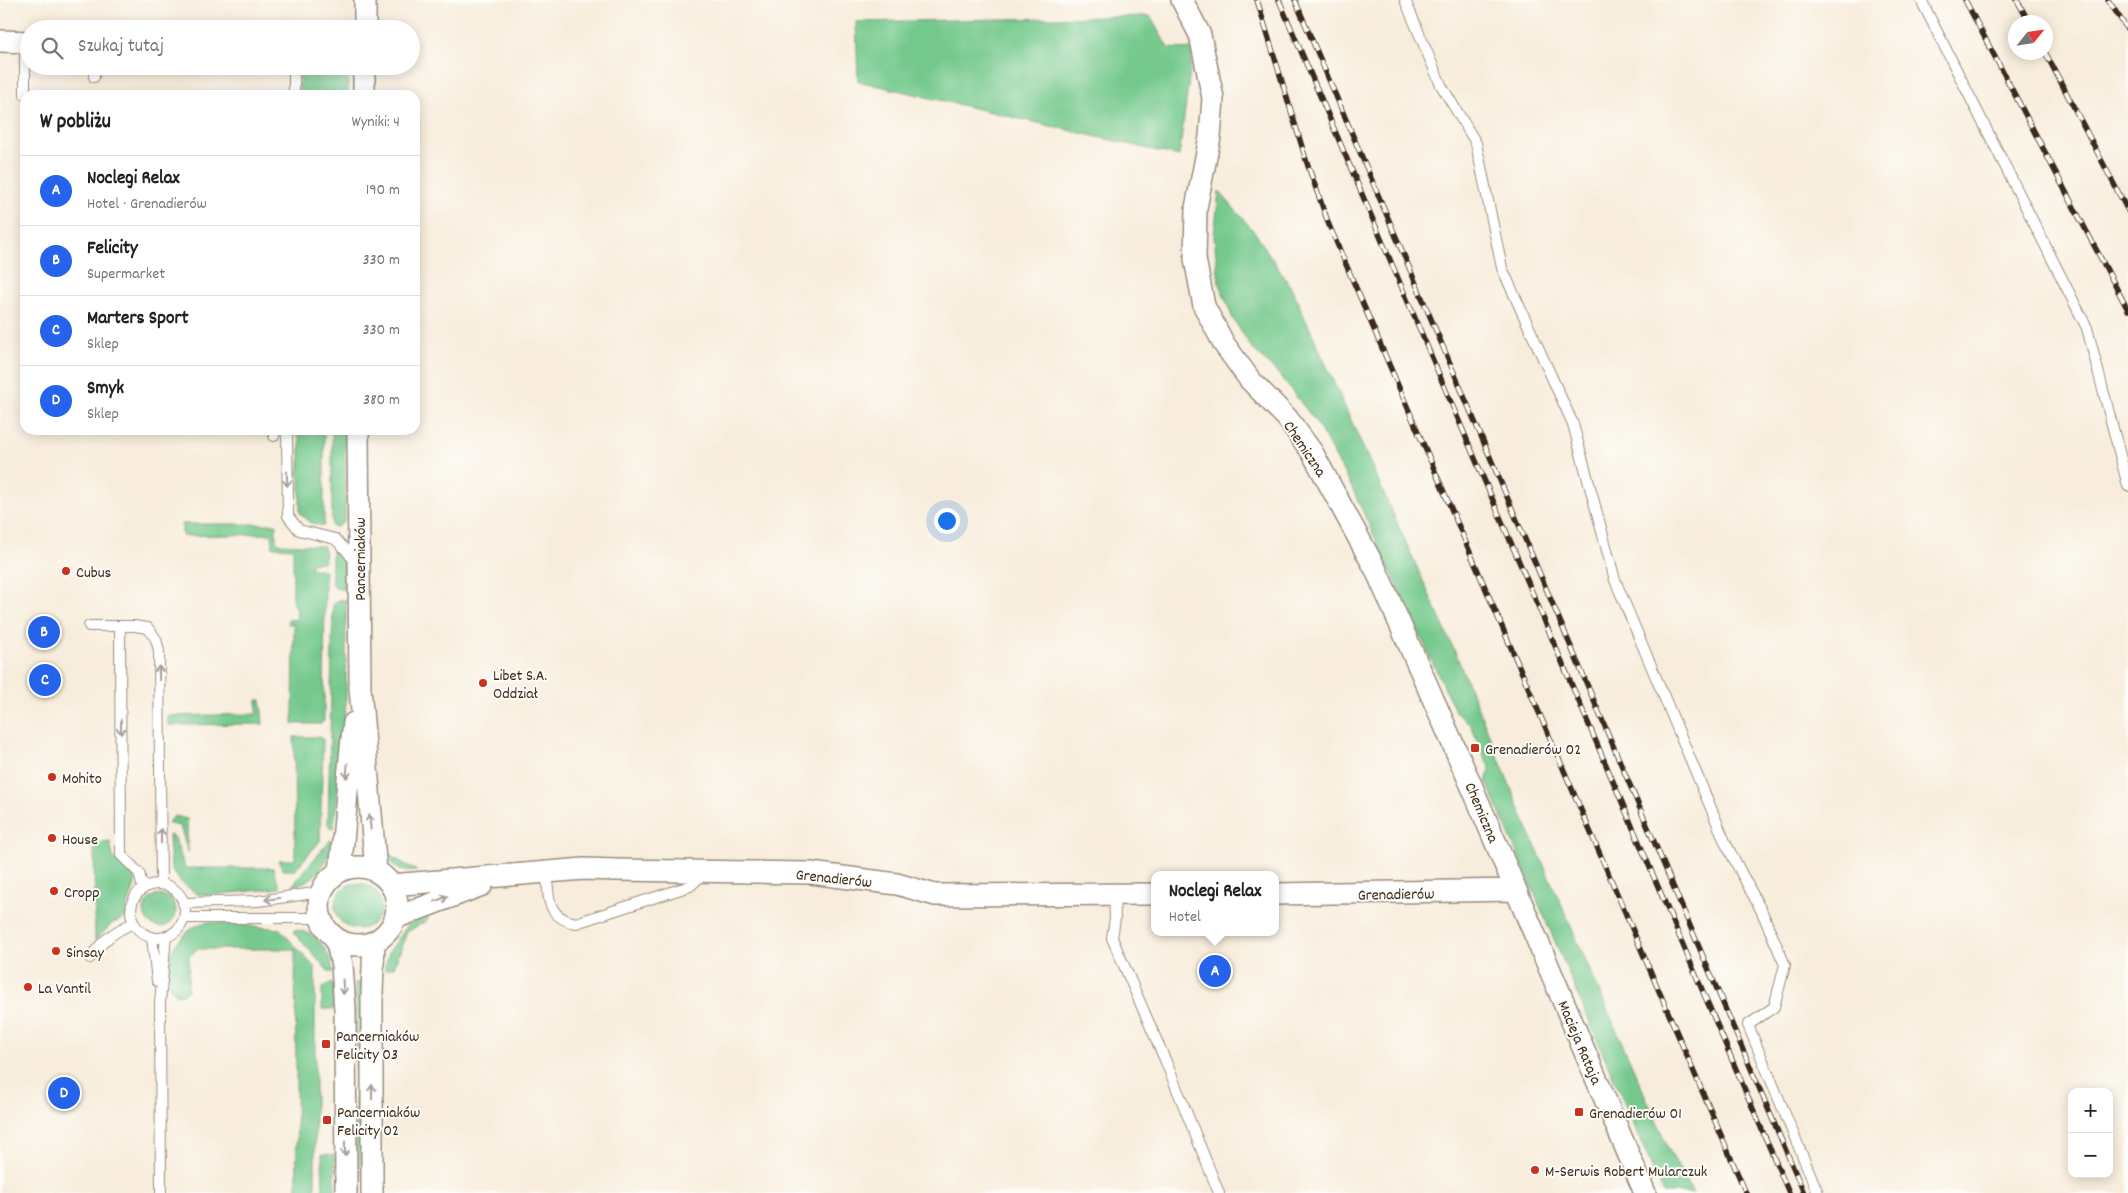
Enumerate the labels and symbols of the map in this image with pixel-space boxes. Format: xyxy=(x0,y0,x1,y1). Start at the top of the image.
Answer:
north arrow xyxy=(2008,15,2053,60)
street label: Chemiczna xyxy=(1277,417,1332,483)
one-way arrow xyxy=(283,470,292,486)
your location xyxy=(934,508,960,534)
street label: Pancerniaków xyxy=(350,517,373,601)
place label: Cubus xyxy=(76,562,112,585)
marker: Cubus xyxy=(60,565,72,577)
pin: B xyxy=(28,613,60,651)
pin: C xyxy=(29,661,61,699)
one-way arrow xyxy=(154,665,164,682)
place label: Libet S.A. Oddział xyxy=(493,665,547,706)
marker: Libet S.A. Oddział xyxy=(477,677,489,689)
one-way arrow xyxy=(116,719,126,735)
place label: Grenadierów 02 xyxy=(1485,739,1581,762)
marker: Grenadierów 02 xyxy=(1469,742,1481,754)
one-way arrow xyxy=(343,762,352,778)
place label: Mohito xyxy=(62,768,102,791)
marker: Mohito xyxy=(46,771,58,783)
street label: Chemiczna xyxy=(1458,779,1504,847)
one-way arrow xyxy=(366,815,375,831)
one-way arrow xyxy=(156,828,166,844)
place label: House xyxy=(62,829,98,852)
marker: House xyxy=(46,832,58,844)
street label: Grenadierów xyxy=(794,864,873,895)
place label: Cropp xyxy=(64,882,100,905)
street label: Grenadierów xyxy=(1357,883,1435,908)
marker: Cropp xyxy=(48,885,60,897)
one-way arrow xyxy=(265,894,281,904)
one-way arrow xyxy=(433,894,448,903)
place label: Sinsay xyxy=(66,942,105,965)
marker: Sinsay xyxy=(50,945,62,957)
pin: A xyxy=(1199,952,1231,990)
place label: La Vantil xyxy=(38,978,91,1001)
one-way arrow xyxy=(339,978,348,994)
marker: La Vantil xyxy=(22,981,34,993)
street label: Macieja Rataja xyxy=(1551,997,1607,1089)
place label: Pancerniaków Felicity 03 xyxy=(336,1026,419,1067)
marker: Pancerniaków Felicity 03 xyxy=(320,1038,332,1050)
pin: D xyxy=(48,1074,80,1112)
one-way arrow xyxy=(367,1084,377,1100)
place label: Pancerniaków Felicity 02 xyxy=(337,1102,420,1143)
place label: Grenadierów 01 xyxy=(1589,1103,1682,1126)
marker: Grenadierów 01 xyxy=(1573,1106,1585,1118)
marker: Pancerniaków Felicity 02 xyxy=(321,1114,333,1126)
one-way arrow xyxy=(340,1140,350,1157)
place label: M-Serwis Robert Mularczuk xyxy=(1545,1161,1707,1184)
marker: M-Serwis Robert Mularczuk xyxy=(1529,1164,1541,1176)

